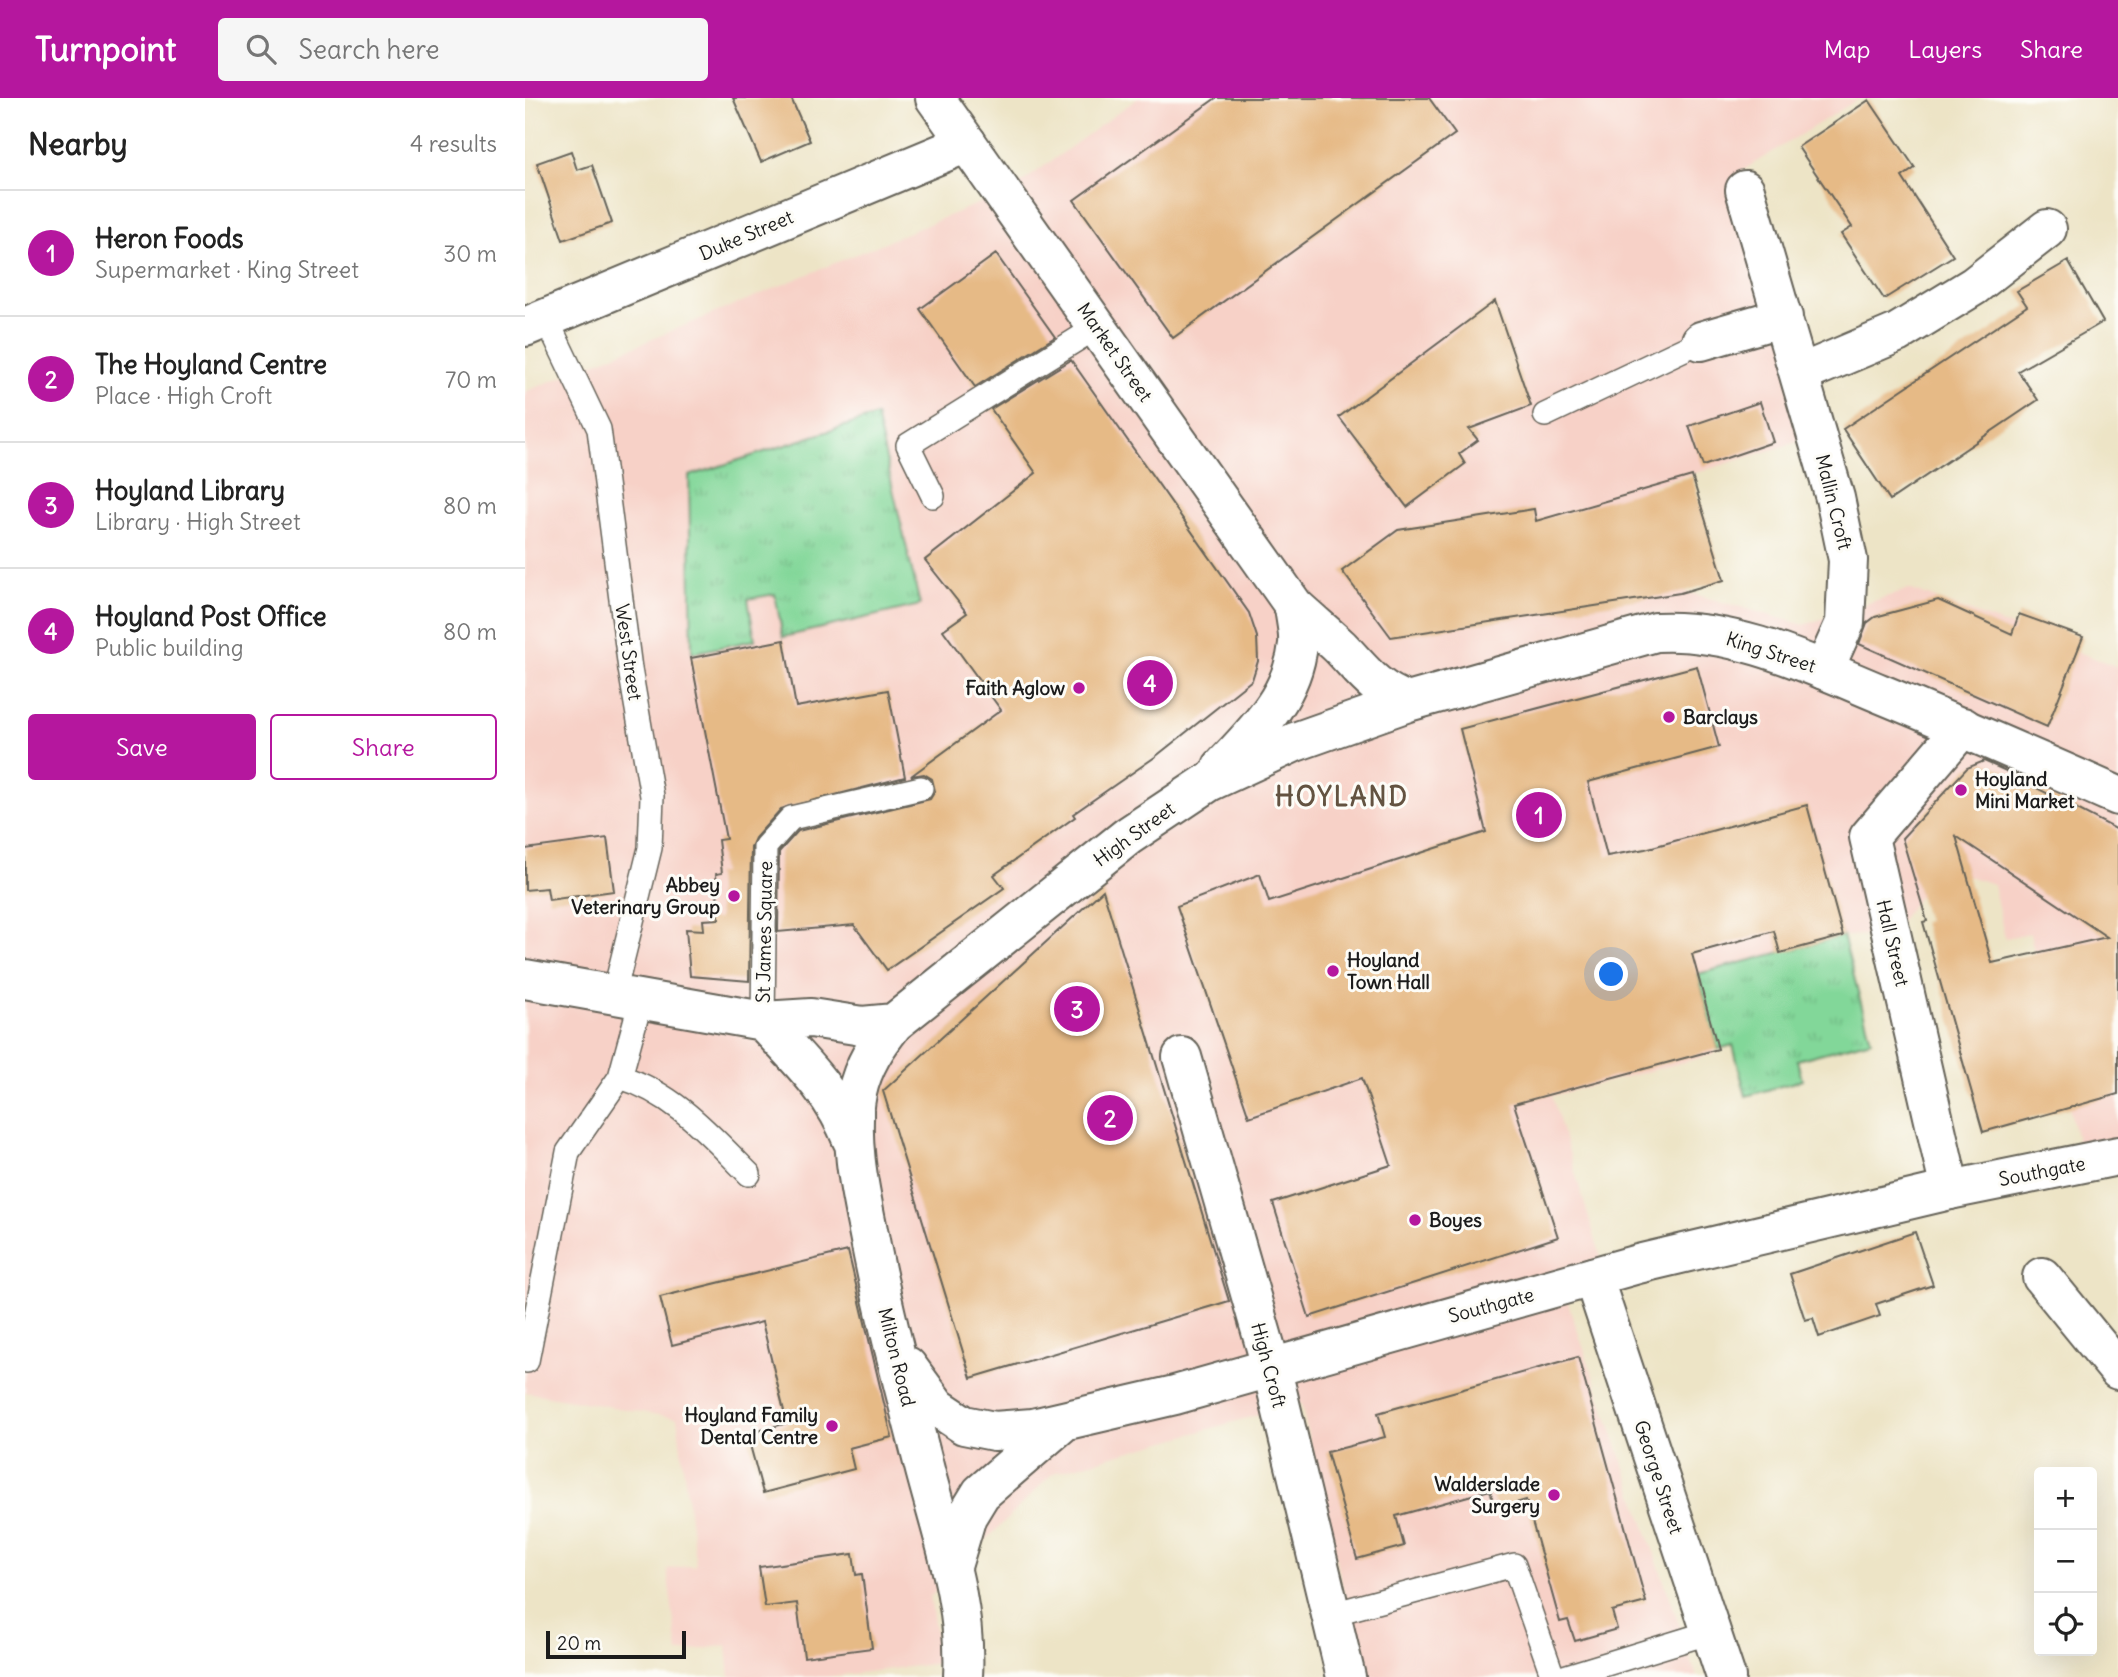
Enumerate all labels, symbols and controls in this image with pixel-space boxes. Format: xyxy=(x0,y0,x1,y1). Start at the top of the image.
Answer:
search box xyxy=(218,18,708,81)
text: Turnpoint xyxy=(35,28,176,70)
icon: search xyxy=(242,30,280,68)
text: Search here xyxy=(298,33,439,66)
text: Map xyxy=(1824,34,1870,64)
text: Layers xyxy=(1908,34,1982,64)
text: Share xyxy=(2020,34,2083,64)
text: Nearby xyxy=(28,125,128,163)
text: 4 results xyxy=(410,129,497,158)
street label: Duke Street xyxy=(695,204,797,266)
text: Heron Foods xyxy=(95,222,244,255)
text: 1 xyxy=(46,239,56,268)
text: 30 m xyxy=(443,239,497,268)
text: Supermarket · King Street xyxy=(95,255,359,284)
street label: Market Street xyxy=(1072,298,1158,406)
text: The Hoyland Centre xyxy=(95,348,327,381)
text: 2 xyxy=(45,365,57,394)
text: 70 m xyxy=(445,365,497,394)
text: Place · High Croft xyxy=(95,381,272,410)
street label: Mallin Croft xyxy=(1811,452,1857,552)
text: Hoyland Library xyxy=(95,474,285,507)
text: 3 xyxy=(44,491,58,520)
text: 80 m xyxy=(443,491,497,520)
text: Library · High Street xyxy=(95,507,301,536)
text: Hoyland Post Office xyxy=(95,600,326,633)
street label: West Street xyxy=(610,602,648,702)
text: 4 xyxy=(44,617,58,646)
text: 80 m xyxy=(443,617,497,646)
street label: King Street xyxy=(1723,626,1819,678)
text: Public building xyxy=(95,633,244,662)
pin: 4 xyxy=(1127,657,1173,709)
place label: Faith Aglow xyxy=(965,676,1065,700)
marker: Faith Aglow xyxy=(1071,680,1087,696)
place label: Barclays xyxy=(1683,705,1758,729)
marker: Barclays xyxy=(1661,709,1677,725)
button: Save xyxy=(28,714,256,780)
button: Share xyxy=(270,714,497,780)
place label: Hoyland Mini Market xyxy=(1975,767,2075,813)
district label: HOYLAND xyxy=(1275,780,1409,813)
marker: Hoyland Mini Market xyxy=(1953,782,1969,798)
pin: 1 xyxy=(1516,789,1562,841)
street label: High Street xyxy=(1089,796,1179,872)
street label: St James Square xyxy=(751,861,777,1003)
place label: Abbey Veterinary Group xyxy=(571,873,720,919)
marker: Abbey Veterinary Group xyxy=(726,888,742,904)
street label: Hall Street xyxy=(1871,897,1915,989)
place label: Hoyland Town Hall xyxy=(1347,948,1430,994)
your location xyxy=(1594,957,1628,991)
marker: Hoyland Town Hall xyxy=(1325,963,1341,979)
pin: 3 xyxy=(1054,983,1100,1035)
pin: 2 xyxy=(1087,1092,1133,1144)
street label: Southgate xyxy=(1997,1151,2087,1191)
place label: Boyes xyxy=(1429,1208,1482,1232)
marker: Boyes xyxy=(1407,1212,1423,1228)
street label: Southgate xyxy=(1446,1282,1536,1328)
street label: Milton Road xyxy=(873,1305,921,1409)
street label: High Croft xyxy=(1246,1320,1292,1410)
place label: Hoyland Family Dental Centre xyxy=(684,1403,818,1449)
street label: George Street xyxy=(1629,1417,1689,1537)
marker: Hoyland Family Dental Centre xyxy=(824,1418,840,1434)
map controls xyxy=(2034,1467,2097,1656)
button: + xyxy=(2034,1467,2097,1530)
place label: Walderslade Surgery xyxy=(1434,1472,1540,1518)
marker: Walderslade Surgery xyxy=(1546,1487,1562,1503)
button: − xyxy=(2034,1530,2097,1593)
button: locate xyxy=(2034,1593,2097,1656)
scale bar xyxy=(546,1628,686,1660)
text: 20 m xyxy=(557,1631,601,1655)

